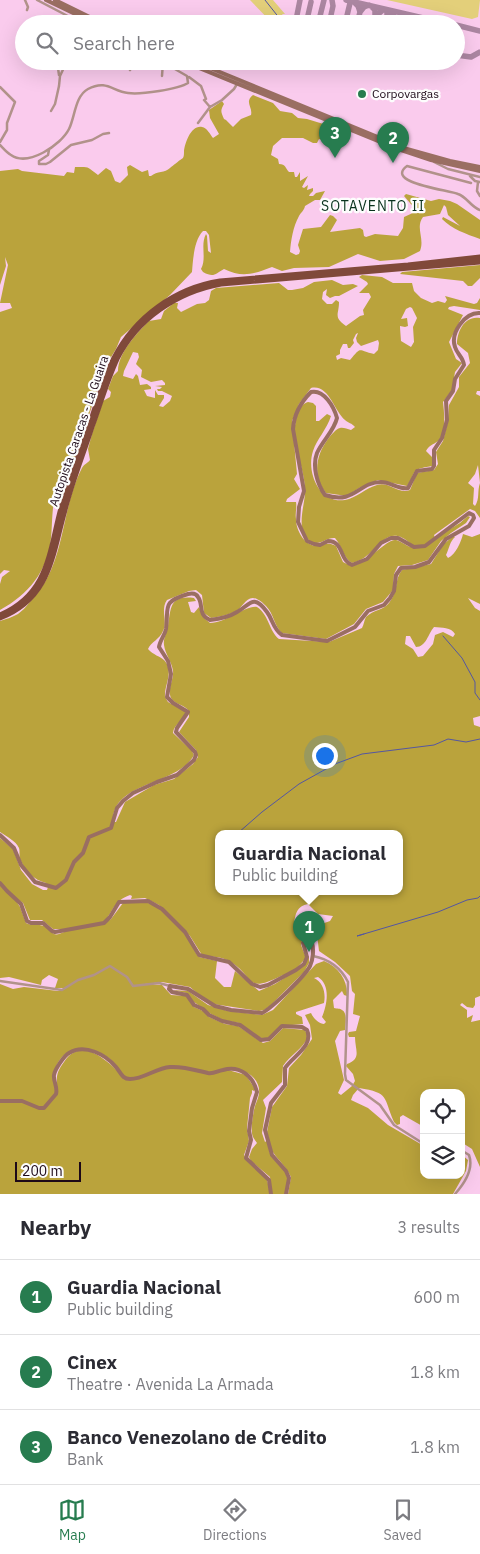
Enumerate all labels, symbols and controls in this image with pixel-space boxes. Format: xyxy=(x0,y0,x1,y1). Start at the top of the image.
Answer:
search box xyxy=(15,15,465,70)
icon: search xyxy=(33,29,61,57)
text: Search here xyxy=(73,31,175,55)
place label: Corpovargas xyxy=(372,86,439,101)
marker: Corpovargas xyxy=(356,88,368,100)
pin: 3 xyxy=(319,117,351,158)
pin: 2 xyxy=(377,122,409,163)
district label: SOTAVENTO II xyxy=(321,197,425,215)
street label: Autopista Caracas - La Guaira xyxy=(46,353,112,508)
your location xyxy=(312,743,338,769)
popup xyxy=(215,830,403,895)
text: Guardia Nacional xyxy=(232,841,386,865)
text: Public building xyxy=(232,865,338,885)
pin: 1 xyxy=(293,911,325,952)
map controls xyxy=(420,1089,465,1179)
button: locate xyxy=(420,1089,465,1134)
button: layers xyxy=(420,1134,465,1179)
scale bar xyxy=(15,1159,81,1182)
text: 200 m xyxy=(22,1162,63,1180)
text: Nearby xyxy=(20,1213,91,1241)
text: 3 results xyxy=(397,1217,460,1237)
text: Guardia Nacional xyxy=(67,1275,221,1299)
text: 1 xyxy=(31,1287,41,1307)
text: 600 m xyxy=(413,1287,460,1307)
text: Public building xyxy=(67,1299,173,1319)
text: Cinex xyxy=(67,1350,117,1374)
text: 2 xyxy=(31,1362,41,1382)
text: 1.8 km xyxy=(410,1362,460,1382)
text: Theatre · Avenida La Armada xyxy=(67,1374,273,1394)
text: Banco Venezolano de Crédito xyxy=(67,1425,327,1449)
text: 3 xyxy=(31,1437,41,1457)
text: 1.8 km xyxy=(410,1437,460,1457)
text: Bank xyxy=(67,1449,104,1469)
tab: Map xyxy=(58,1496,86,1544)
tab: Directions xyxy=(203,1496,267,1544)
tab: Saved xyxy=(384,1496,422,1544)

